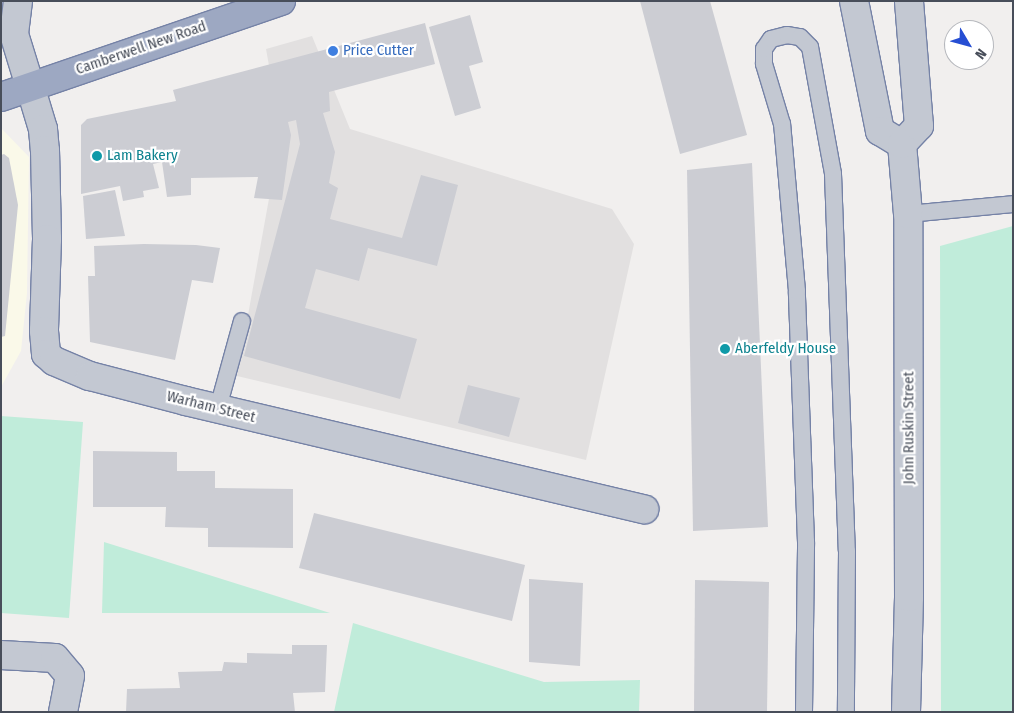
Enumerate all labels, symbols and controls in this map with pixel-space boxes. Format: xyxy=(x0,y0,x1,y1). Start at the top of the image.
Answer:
street label: Camberwell New Road xyxy=(73,17,209,79)
north arrow xyxy=(944,20,994,70)
place label: Price Cutter xyxy=(343,42,414,60)
marker: Price Cutter xyxy=(327,45,339,57)
text: N xyxy=(971,45,990,62)
place label: Lam Bakery xyxy=(107,147,178,165)
marker: Lam Bakery xyxy=(91,150,103,162)
place label: Aberfeldy House xyxy=(735,340,836,358)
marker: Aberfeldy House xyxy=(719,343,731,355)
street label: John Ruskin Street xyxy=(900,372,918,484)
street label: Warham Street xyxy=(165,387,257,427)

